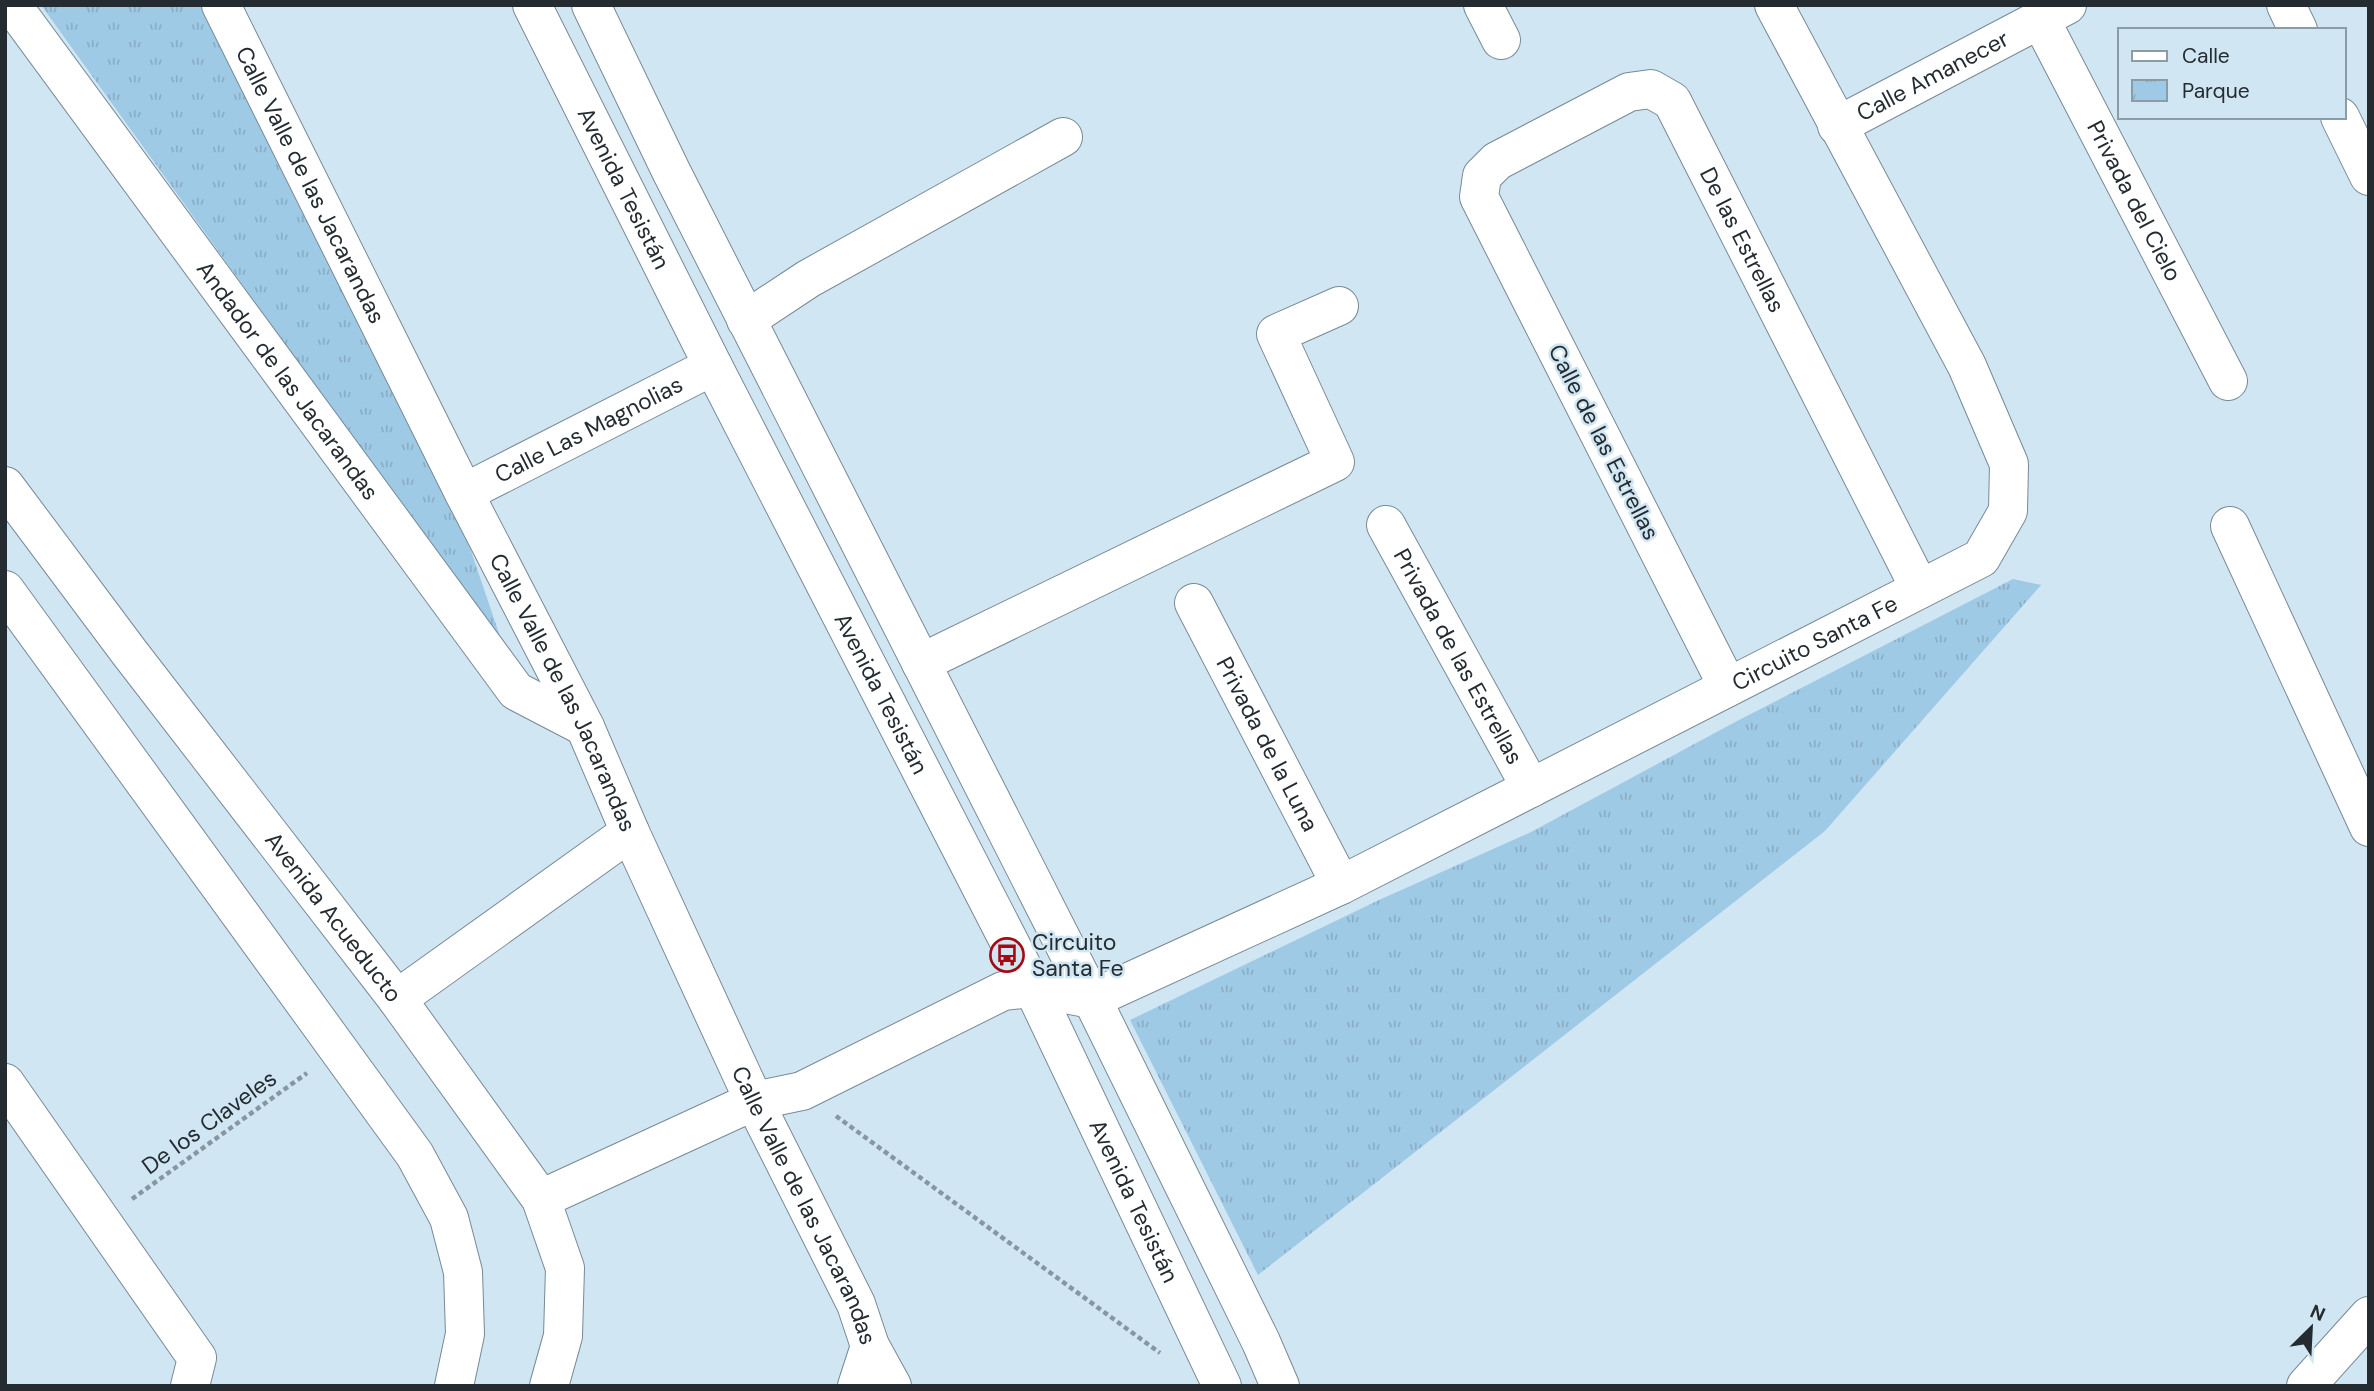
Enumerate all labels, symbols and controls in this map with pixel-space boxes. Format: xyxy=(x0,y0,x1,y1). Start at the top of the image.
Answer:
street label: Calle Amanecer xyxy=(1851,23,2014,128)
legend xyxy=(2118,28,2346,119)
street label: Calle Valle de las Jacarandas xyxy=(229,41,392,329)
text: Calle xyxy=(2182,42,2230,70)
text: Parque xyxy=(2182,77,2250,105)
street label: Avenida Tesistán xyxy=(571,102,677,274)
street label: Privada del Cielo xyxy=(2080,115,2189,286)
street label: De las Estrellas xyxy=(1693,162,1792,317)
street label: Andador de las Jacarandas xyxy=(190,255,386,506)
street label: Calle de las Estrellas xyxy=(1542,339,1666,545)
street label: Calle Las Magnolias xyxy=(490,369,688,490)
street label: Privada de las Estrellas xyxy=(1387,543,1530,770)
street label: Calle Valle de las Jacarandas xyxy=(483,548,643,836)
street label: Circuito Santa Fe xyxy=(1727,588,1903,698)
street label: Avenida Tesistán xyxy=(828,608,935,779)
street label: Privada de la Luna xyxy=(1210,652,1325,836)
street label: Avenida Acueducto xyxy=(258,826,409,1008)
place label: Circuito Santa Fe xyxy=(1032,927,1124,983)
bus stop icon: Circuito Santa Fe xyxy=(988,936,1026,974)
street label: Calle Valle de las Jacarandas xyxy=(725,1061,883,1348)
street label: De los Claveles xyxy=(136,1063,282,1181)
street label: Avenida Tesistán xyxy=(1083,1114,1186,1287)
north arrow xyxy=(2276,1293,2346,1363)
text: N xyxy=(2306,1299,2329,1327)

